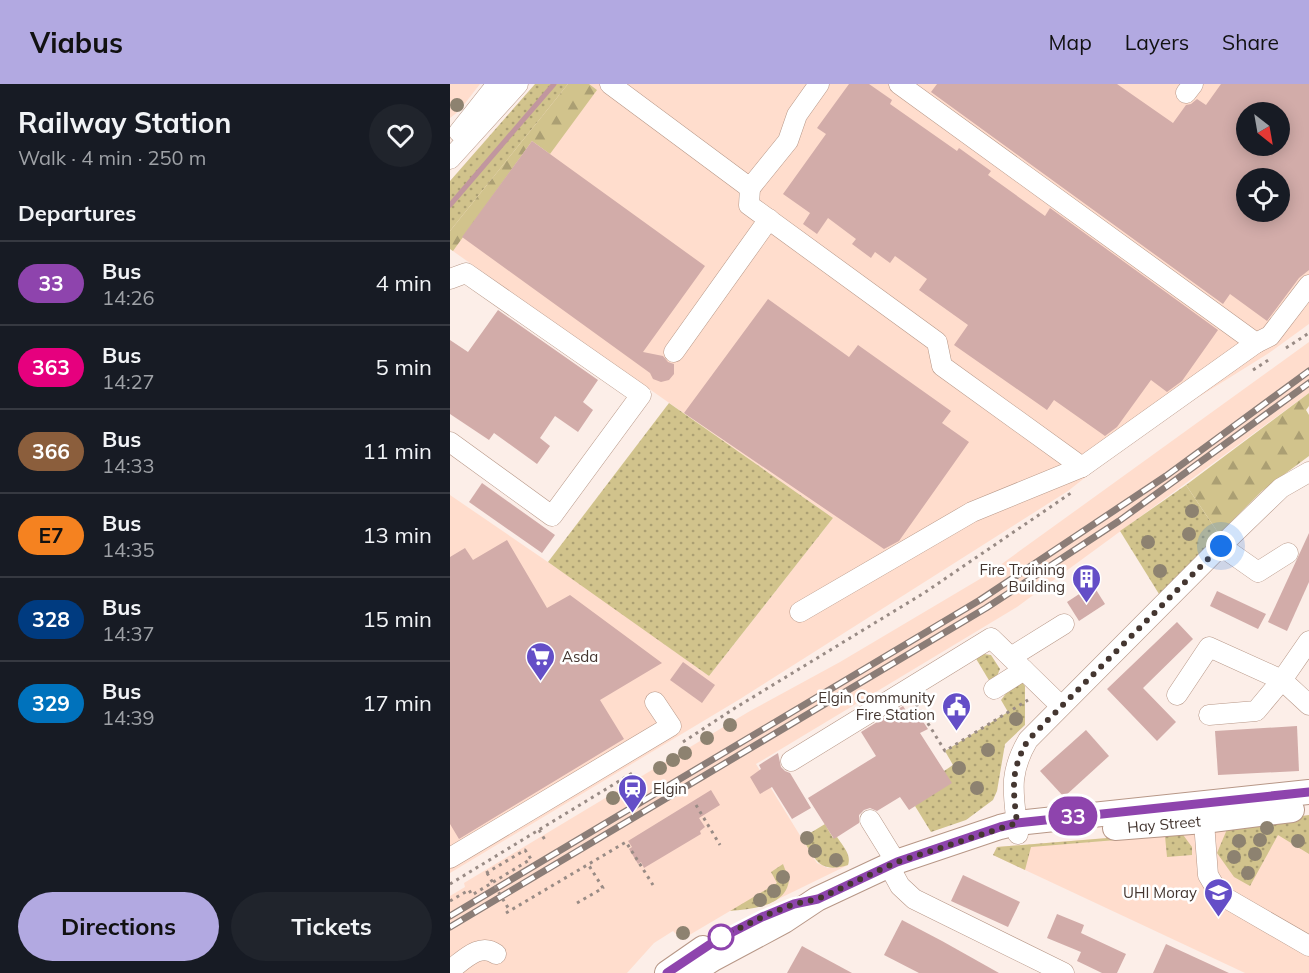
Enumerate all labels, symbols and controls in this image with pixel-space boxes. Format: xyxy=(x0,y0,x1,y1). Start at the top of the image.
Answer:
text: Viabus xyxy=(30,25,123,60)
text: Map xyxy=(1049,29,1092,55)
text: Layers xyxy=(1125,29,1189,55)
text: Share xyxy=(1222,29,1279,55)
north arrow xyxy=(1236,102,1290,156)
map controls xyxy=(1236,102,1290,222)
button: heart xyxy=(369,104,432,167)
text: Railway Station xyxy=(18,105,231,140)
text: Walk · 4 min · 250 m xyxy=(18,145,206,170)
button: locate xyxy=(1236,168,1290,222)
text: Departures xyxy=(18,199,136,227)
text: Bus xyxy=(102,257,141,285)
text: 4 min xyxy=(376,269,432,297)
text: 33 xyxy=(38,270,64,296)
text: 14:26 xyxy=(102,285,155,310)
text: Bus xyxy=(102,341,141,369)
text: 5 min xyxy=(376,353,432,381)
text: 363 xyxy=(32,354,70,380)
text: 14:27 xyxy=(102,369,155,394)
text: Bus xyxy=(102,425,141,453)
text: 11 min xyxy=(362,437,432,465)
text: 366 xyxy=(32,438,70,464)
text: 14:33 xyxy=(102,453,155,478)
text: Bus xyxy=(102,509,141,537)
text: 13 min xyxy=(362,521,432,549)
text: E7 xyxy=(38,522,64,548)
your location xyxy=(1206,531,1236,561)
text: 14:35 xyxy=(102,537,155,562)
place label: Fire Training Building xyxy=(980,560,1065,596)
building icon: Fire Training Building xyxy=(1070,562,1102,604)
text: Bus xyxy=(102,593,141,621)
text: 15 min xyxy=(362,605,432,633)
text: 328 xyxy=(32,606,70,632)
text: 14:37 xyxy=(102,621,155,646)
supermarket icon: Asda xyxy=(525,640,557,682)
place label: Asda xyxy=(562,647,598,666)
text: Bus xyxy=(102,677,141,705)
place label: Elgin Community Fire Station xyxy=(818,688,935,724)
text: 17 min xyxy=(362,689,432,717)
text: 329 xyxy=(32,690,70,716)
public building icon: Elgin Community Fire Station xyxy=(940,690,972,732)
text: 14:39 xyxy=(102,705,155,730)
station icon: Elgin xyxy=(616,772,648,814)
place label: Elgin xyxy=(653,779,687,798)
line badge: 33 xyxy=(1046,796,1100,836)
text: 33 xyxy=(1060,803,1086,829)
street label: Hay Street xyxy=(1126,811,1202,837)
school or university icon: UHI Moray xyxy=(1202,876,1234,918)
place label: UHI Moray xyxy=(1123,883,1197,902)
button: Directions xyxy=(18,892,219,961)
button: Tickets xyxy=(231,892,432,961)
unlabelled marker xyxy=(708,924,734,950)

